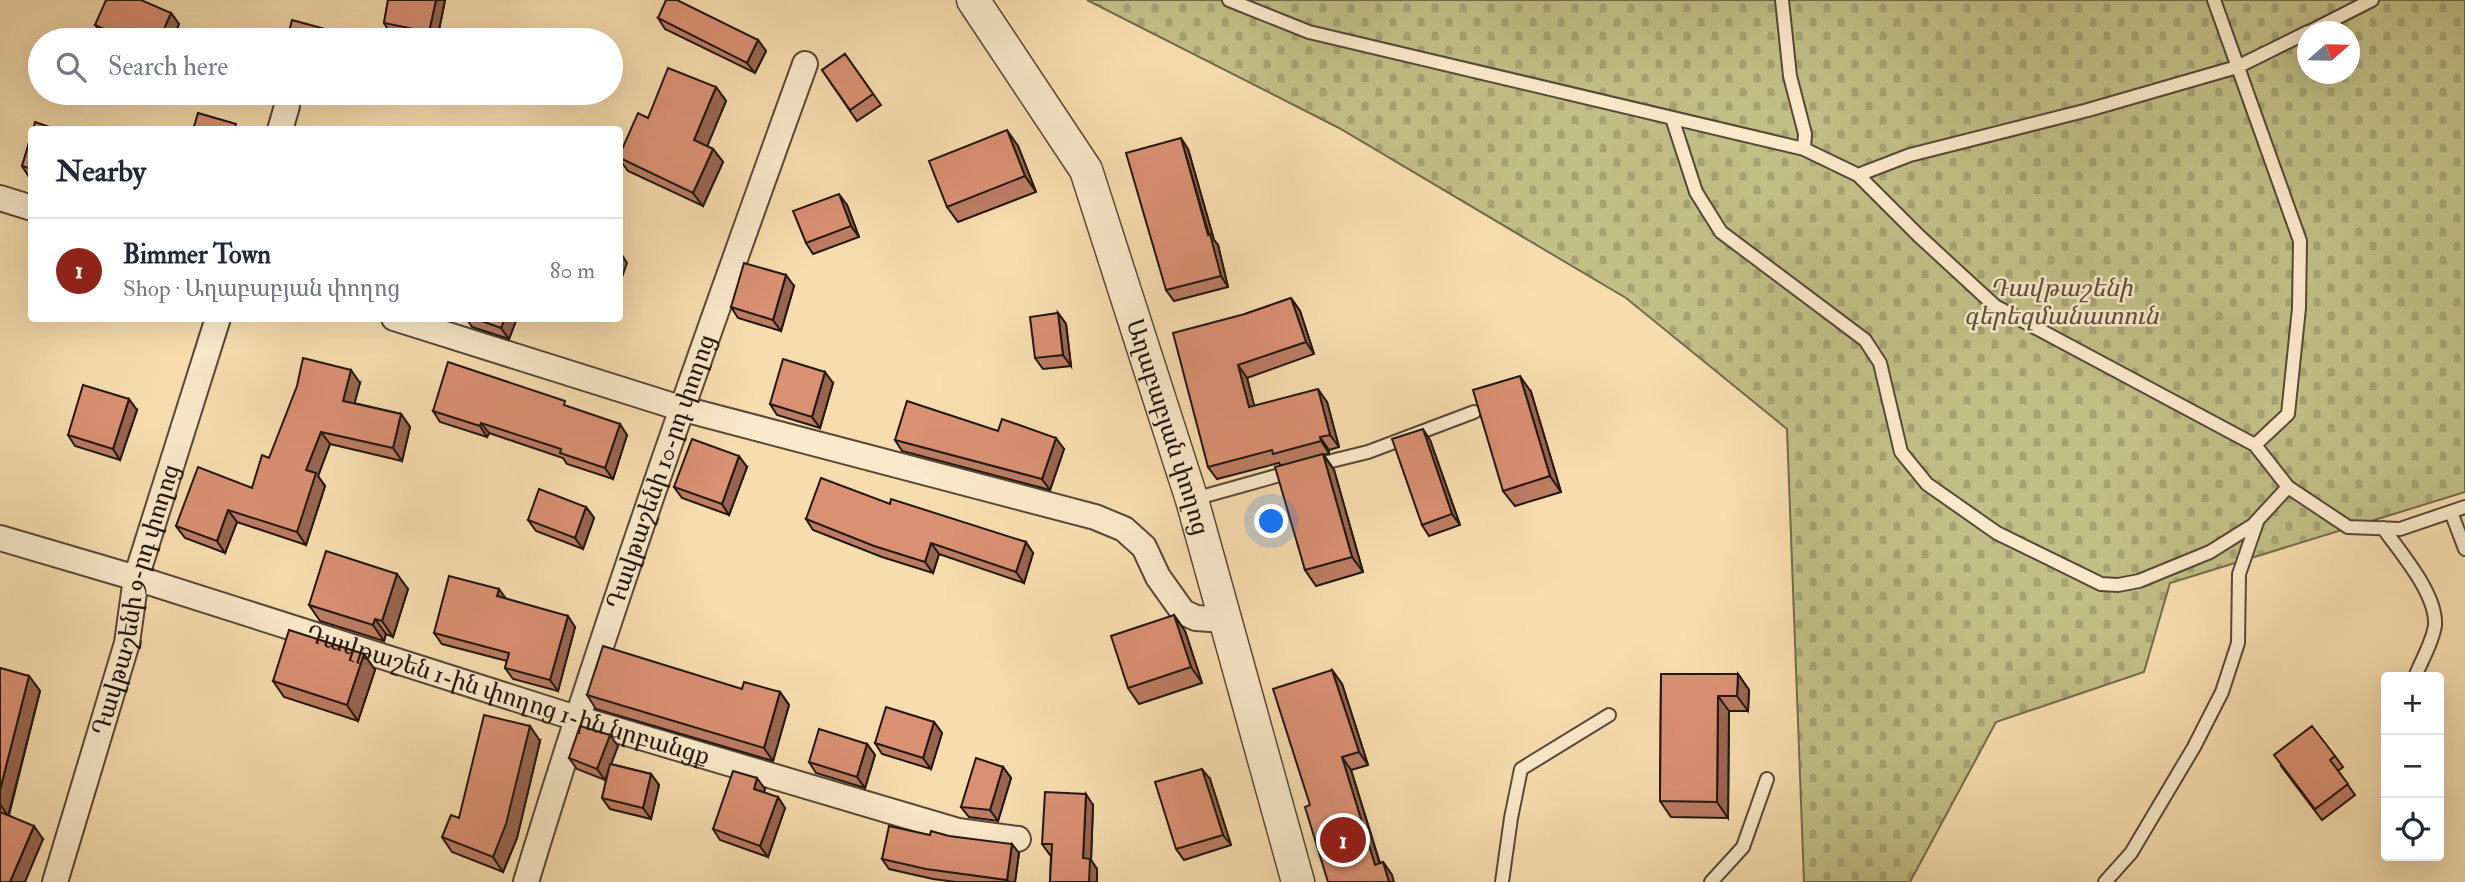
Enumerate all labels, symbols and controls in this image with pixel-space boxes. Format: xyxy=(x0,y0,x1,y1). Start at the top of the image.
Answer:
north arrow xyxy=(2297,21,2360,84)
search box xyxy=(28,28,623,105)
icon: search xyxy=(52,48,90,86)
text: Search here xyxy=(108,51,228,83)
text: Nearby xyxy=(56,153,146,190)
text: Bimmer Town xyxy=(123,239,271,271)
text: 1 xyxy=(75,256,83,285)
text: 80 m xyxy=(550,256,595,285)
park label: Դավթաշենի գերեզմանատուն xyxy=(1964,273,2160,332)
text: Shop · Աղաբաբյան փողոց xyxy=(123,274,400,303)
street label: Աղաբաբյան փողոց xyxy=(1119,315,1216,539)
street label: Դավթաշենի 10-րդ փողոց xyxy=(600,330,723,613)
street label: Դավթաշենի 9-րդ փողոց xyxy=(85,460,187,739)
your location xyxy=(1254,504,1288,538)
street label: Դավթաշեն 1-ին փողոց 1-ին նրբանցք xyxy=(302,618,714,773)
map controls xyxy=(2381,672,2444,861)
button: + xyxy=(2381,672,2444,735)
button: − xyxy=(2381,735,2444,798)
button: locate xyxy=(2381,798,2444,861)
pin: 1 xyxy=(1320,814,1366,866)

